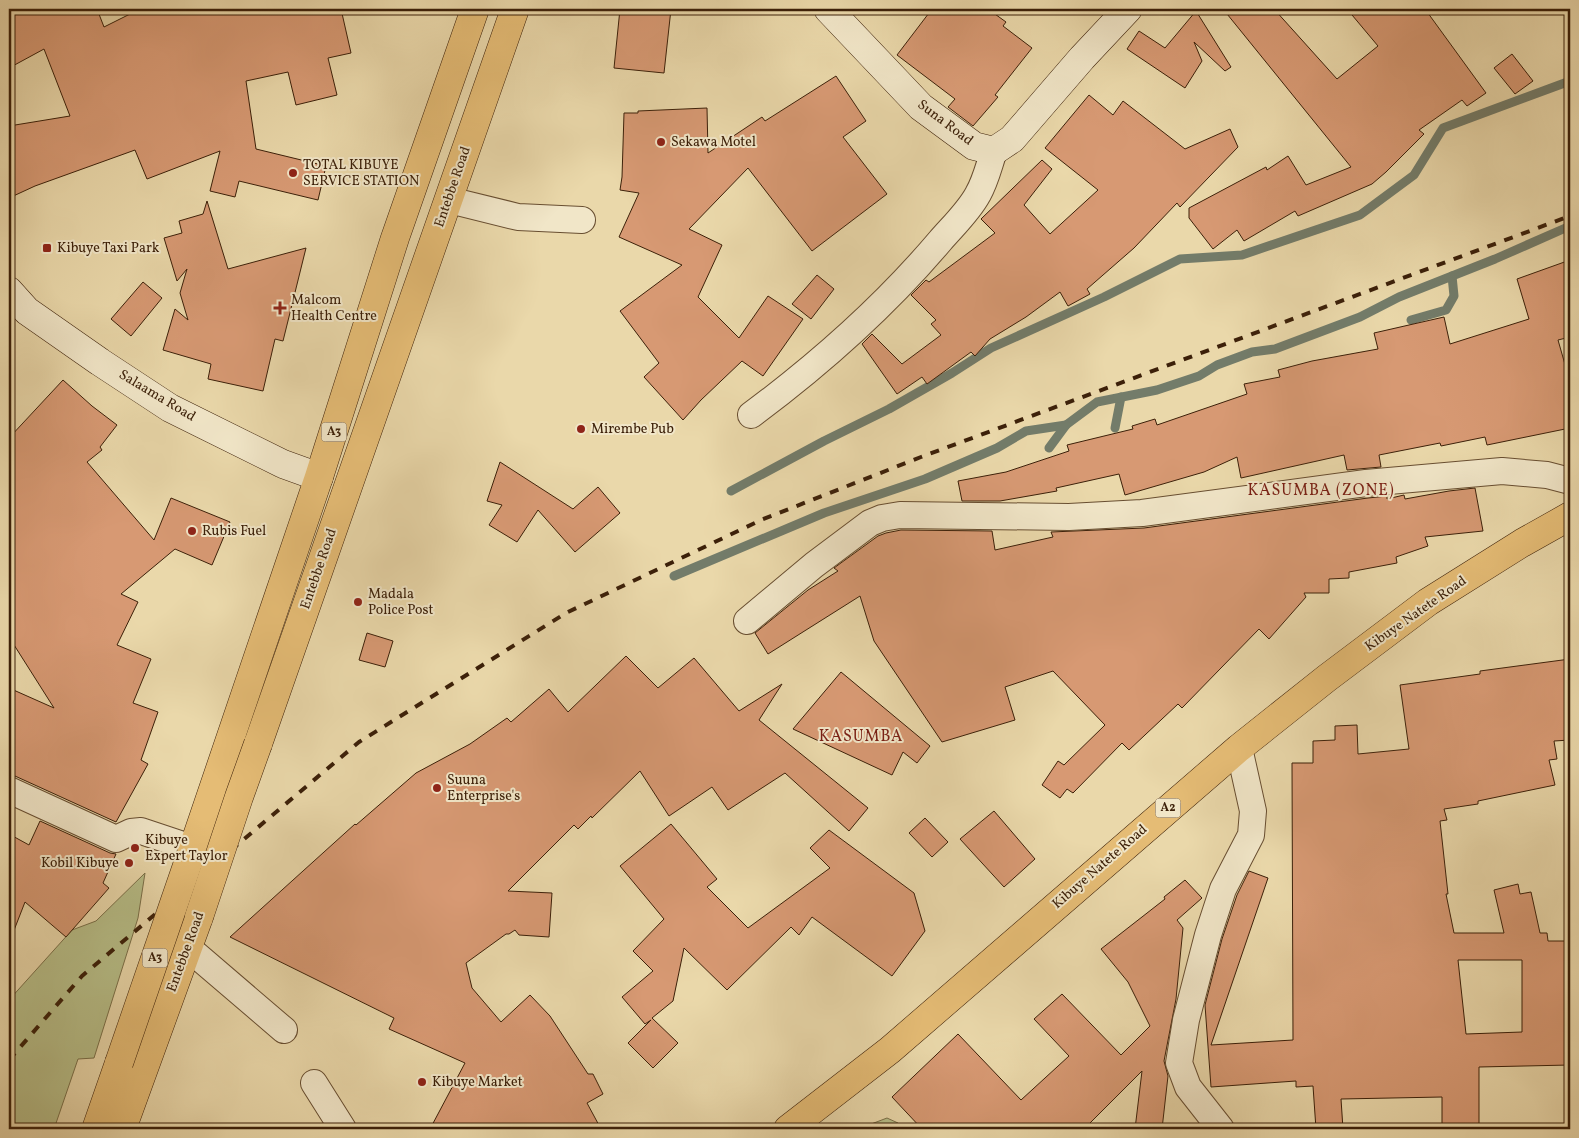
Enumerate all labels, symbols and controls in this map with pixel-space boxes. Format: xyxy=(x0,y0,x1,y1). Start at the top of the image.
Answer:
street label: Suna Road xyxy=(913,96,977,150)
place label: Sekawa Motel xyxy=(671,133,756,152)
marker: Sekawa Motel xyxy=(655,136,667,148)
street label: Entebbe Road xyxy=(430,144,476,230)
place label: TOTAL KIBUYE SERVICE STATION xyxy=(303,156,419,191)
marker: TOTAL KIBUYE SERVICE STATION xyxy=(287,167,299,179)
place label: Kibuye Taxi Park xyxy=(57,239,160,258)
marker: Kibuye Taxi Park xyxy=(41,242,53,254)
place label: Malcom Health Centre xyxy=(291,291,377,326)
marker: Malcom Health Centre xyxy=(273,301,287,315)
street label: Salaama Road xyxy=(115,366,199,426)
place label: Mirembe Pub xyxy=(591,420,674,439)
road number: A3 xyxy=(322,422,346,442)
marker: Mirembe Pub xyxy=(575,423,587,435)
district label: KASUMBA (ZONE) xyxy=(1247,480,1395,502)
place label: Rubis Fuel xyxy=(202,522,266,541)
marker: Rubis Fuel xyxy=(186,525,198,537)
street label: Entebbe Road xyxy=(296,526,342,612)
street label: Kibuye Natete Road xyxy=(1361,572,1471,656)
place label: Madala Police Post xyxy=(368,585,434,620)
marker: Madala Police Post xyxy=(352,596,364,608)
district label: KASUMBA xyxy=(819,726,903,748)
place label: Suuna Enterprise's xyxy=(447,771,520,806)
marker: Suuna Enterprise's xyxy=(431,782,443,794)
road number: A2 xyxy=(1156,798,1180,818)
street label: Kibuye Natete Road xyxy=(1048,820,1152,914)
place label: Kibuye Expert Taylor xyxy=(145,831,228,866)
marker: Kibuye Expert Taylor xyxy=(129,842,141,854)
place label: Kobil Kibuye xyxy=(41,854,119,873)
marker: Kobil Kibuye xyxy=(123,857,135,869)
street label: Entebbe Road xyxy=(163,909,209,995)
road number: A3 xyxy=(142,948,168,968)
place label: Kibuye Market xyxy=(432,1073,523,1092)
marker: Kibuye Market xyxy=(416,1076,428,1088)

